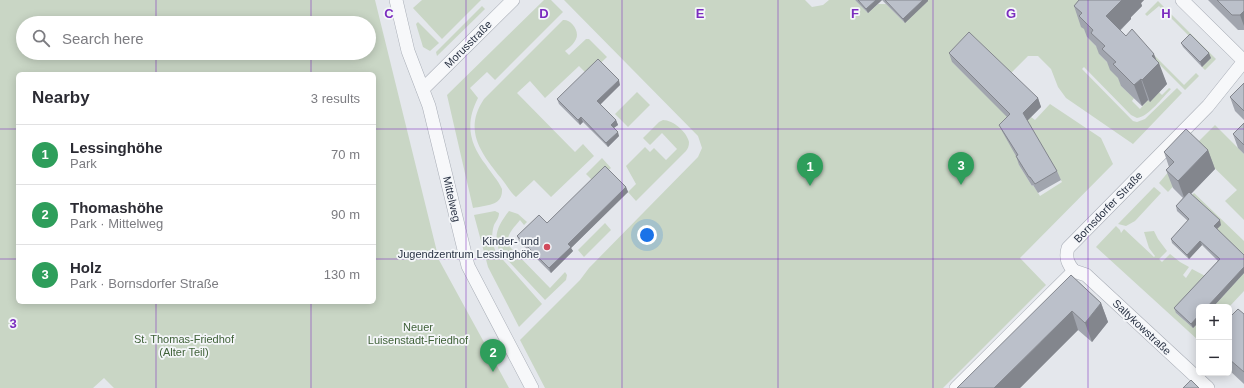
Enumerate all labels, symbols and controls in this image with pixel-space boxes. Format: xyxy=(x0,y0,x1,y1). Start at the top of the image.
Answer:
text: C xyxy=(384,6,394,21)
text: D xyxy=(539,6,549,21)
text: E xyxy=(696,6,705,21)
text: F xyxy=(851,6,859,21)
text: G xyxy=(1006,6,1016,21)
text: H xyxy=(1161,6,1171,21)
search box xyxy=(16,16,376,60)
street label: Morusstraße xyxy=(442,18,494,70)
icon: search xyxy=(30,27,52,49)
text: Search here xyxy=(62,30,144,47)
text: Nearby xyxy=(32,88,90,107)
text: 3 results xyxy=(311,91,360,106)
text: Lessinghöhe xyxy=(70,139,163,156)
text: 1 xyxy=(41,147,49,162)
text: 70 m xyxy=(331,147,360,162)
pin: 3 xyxy=(948,152,974,185)
pin: 1 xyxy=(797,153,823,186)
text: Park xyxy=(70,156,97,171)
street label: Bornsdorfer Straße xyxy=(1071,169,1145,245)
street label: Mittelweg xyxy=(441,175,463,223)
text: Thomashöhe xyxy=(70,199,163,216)
text: 2 xyxy=(41,207,49,222)
text: 90 m xyxy=(331,207,360,222)
text: Park · Mittelweg xyxy=(70,216,163,231)
your location xyxy=(637,225,657,245)
place label: Kinder- und Jugendzentrum Lessinghöhe xyxy=(398,235,539,260)
marker: Kinder- und Jugendzentrum Lessinghöhe xyxy=(542,242,552,252)
text: Holz xyxy=(70,259,102,276)
text: 3 xyxy=(41,267,49,282)
text: 130 m xyxy=(324,267,360,282)
text: Park · Bornsdorfer Straße xyxy=(70,276,219,291)
street label: Saltykowstraße xyxy=(1110,297,1174,357)
map controls xyxy=(1196,304,1232,376)
button: + xyxy=(1196,304,1232,340)
text: 3 xyxy=(9,316,17,331)
park label: Neuer Luisenstadt-Friedhof xyxy=(368,321,469,346)
park label: St. Thomas-Friedhof (Alter Teil) xyxy=(134,333,235,358)
pin: 2 xyxy=(480,339,506,372)
button: − xyxy=(1196,340,1232,376)

